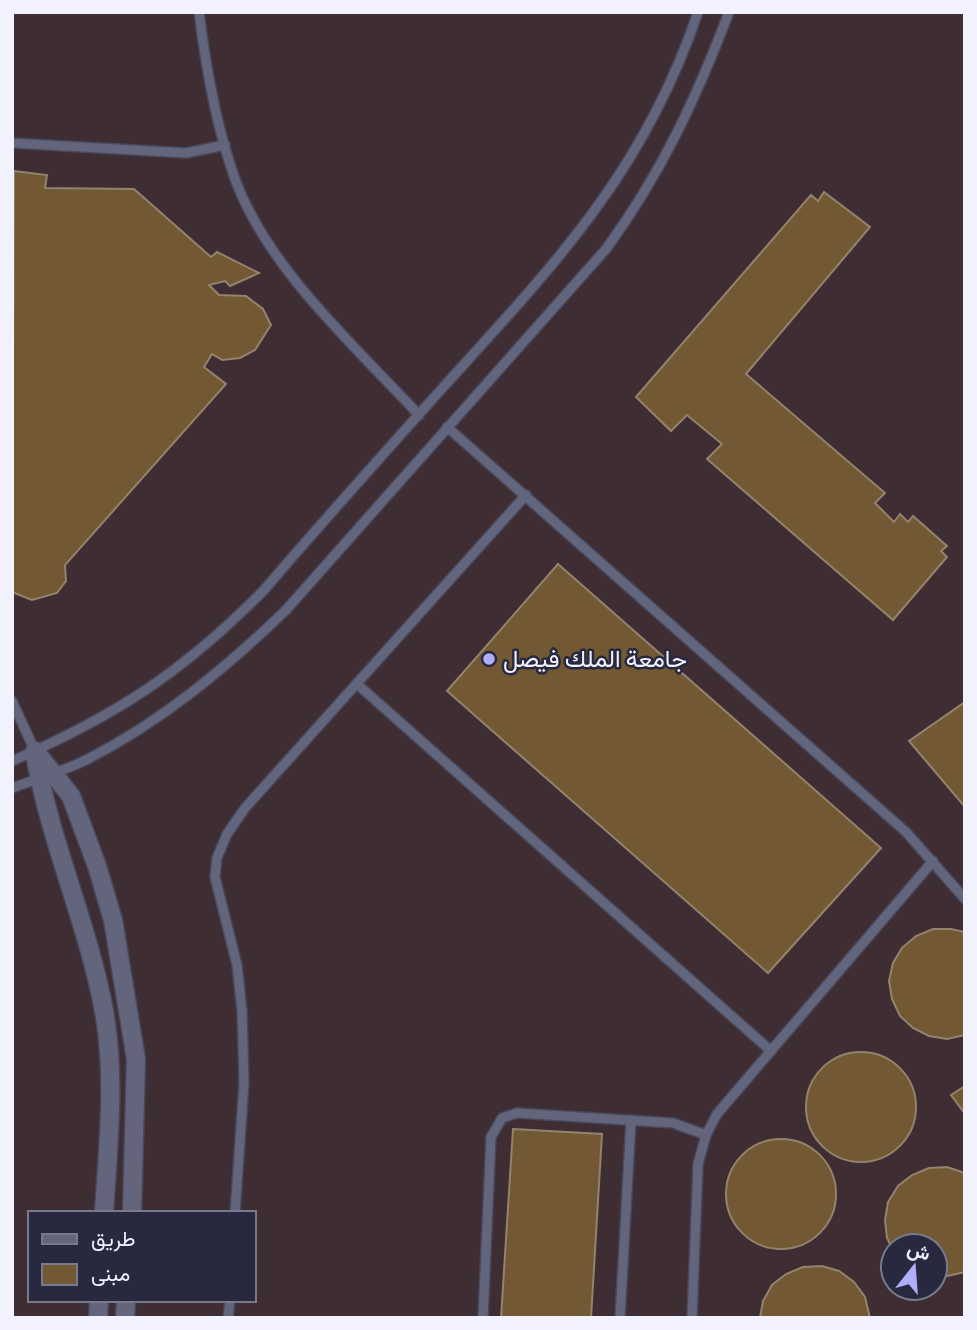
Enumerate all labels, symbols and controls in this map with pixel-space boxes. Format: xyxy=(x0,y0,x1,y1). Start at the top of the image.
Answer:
place label: جامعة الملك فيصل xyxy=(503,643,687,673)
marker: جامعة الملك فيصل xyxy=(481,651,497,667)
legend xyxy=(28,1211,256,1302)
text: طريق xyxy=(91,1225,136,1252)
north arrow xyxy=(879,1232,949,1302)
text: ش xyxy=(905,1236,934,1266)
text: مبنى xyxy=(91,1260,130,1286)

